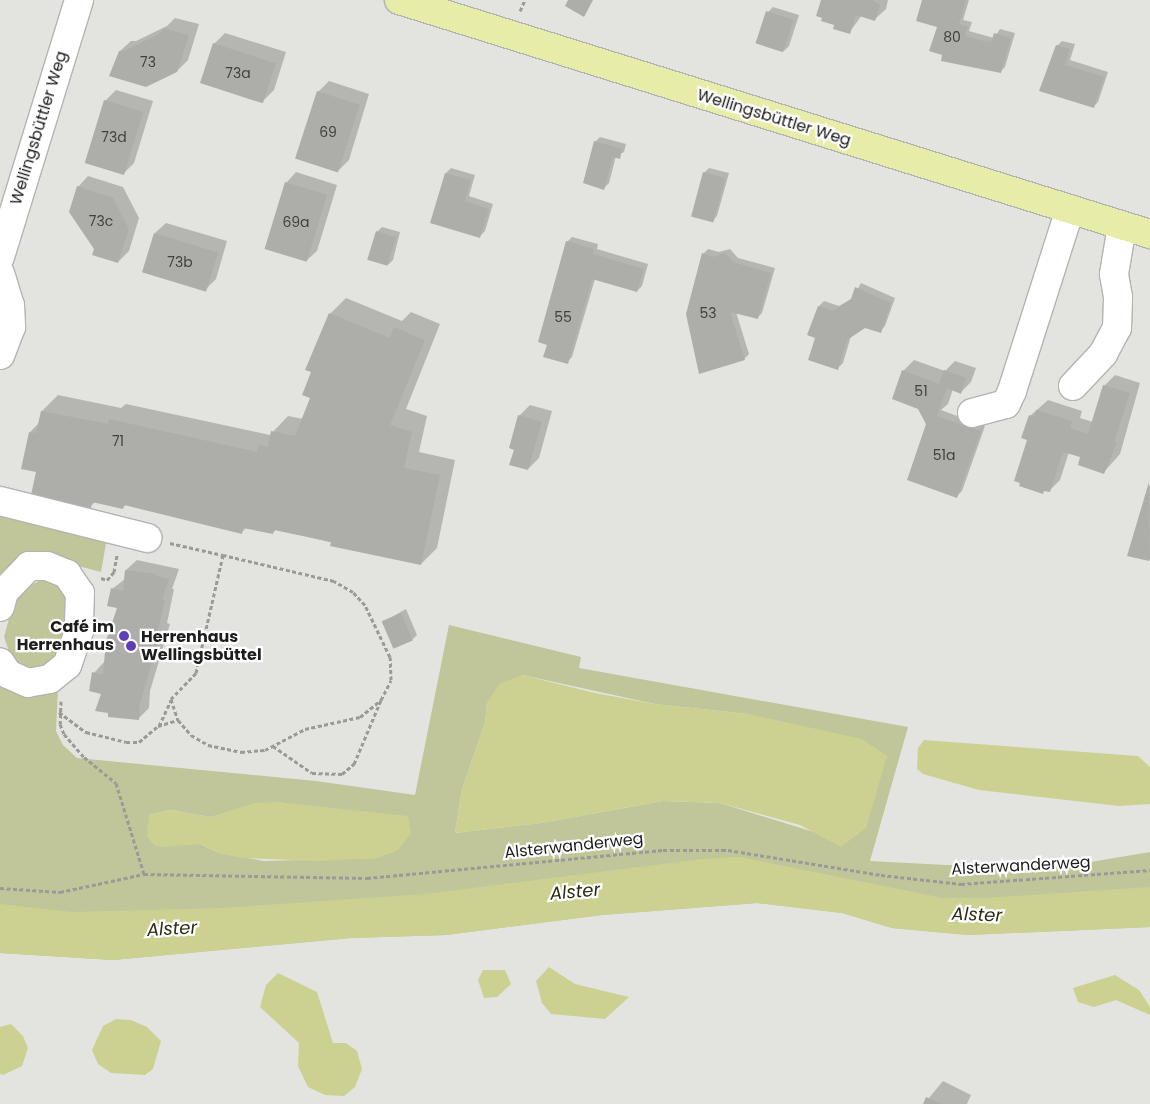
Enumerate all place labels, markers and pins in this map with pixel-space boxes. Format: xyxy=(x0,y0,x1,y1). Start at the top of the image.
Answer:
place label: Café im Herrenhaus xyxy=(17,617,114,655)
place label: Herrenhaus Wellingsbüttel xyxy=(141,627,262,665)
marker: Café im Herrenhaus xyxy=(118,630,130,642)
marker: Herrenhaus Wellingsbüttel xyxy=(125,640,137,652)

